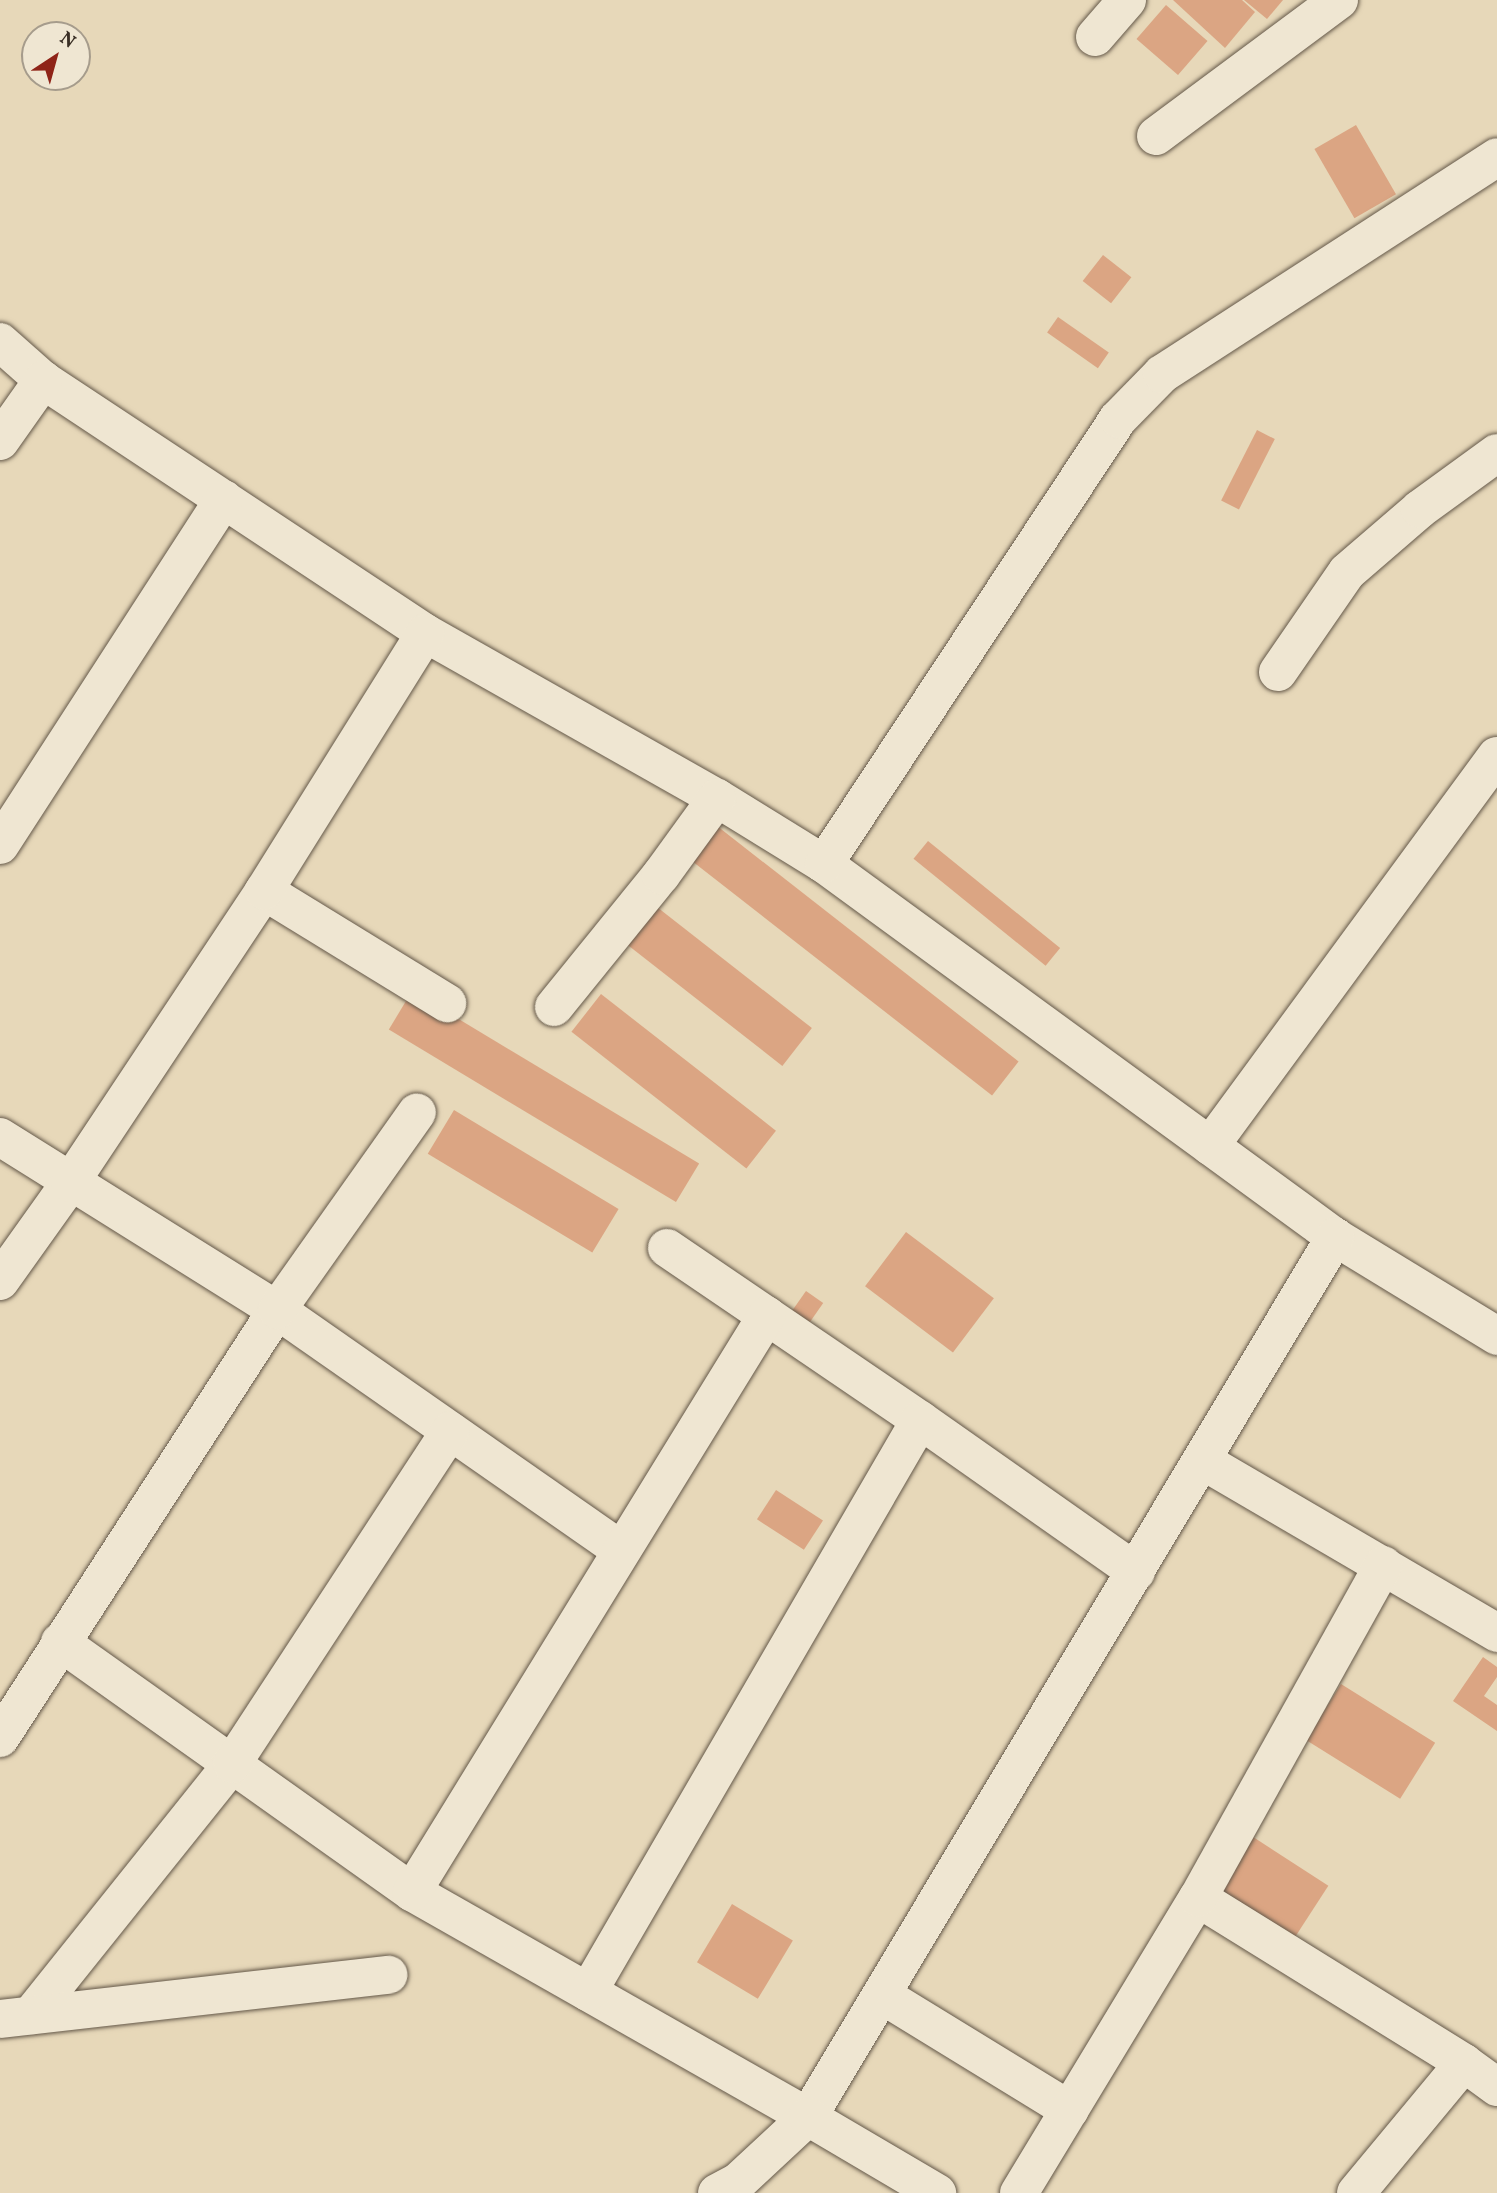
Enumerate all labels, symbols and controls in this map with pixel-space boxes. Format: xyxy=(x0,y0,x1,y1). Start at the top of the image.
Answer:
north arrow xyxy=(21,21,91,91)
text: N xyxy=(54,26,80,55)

